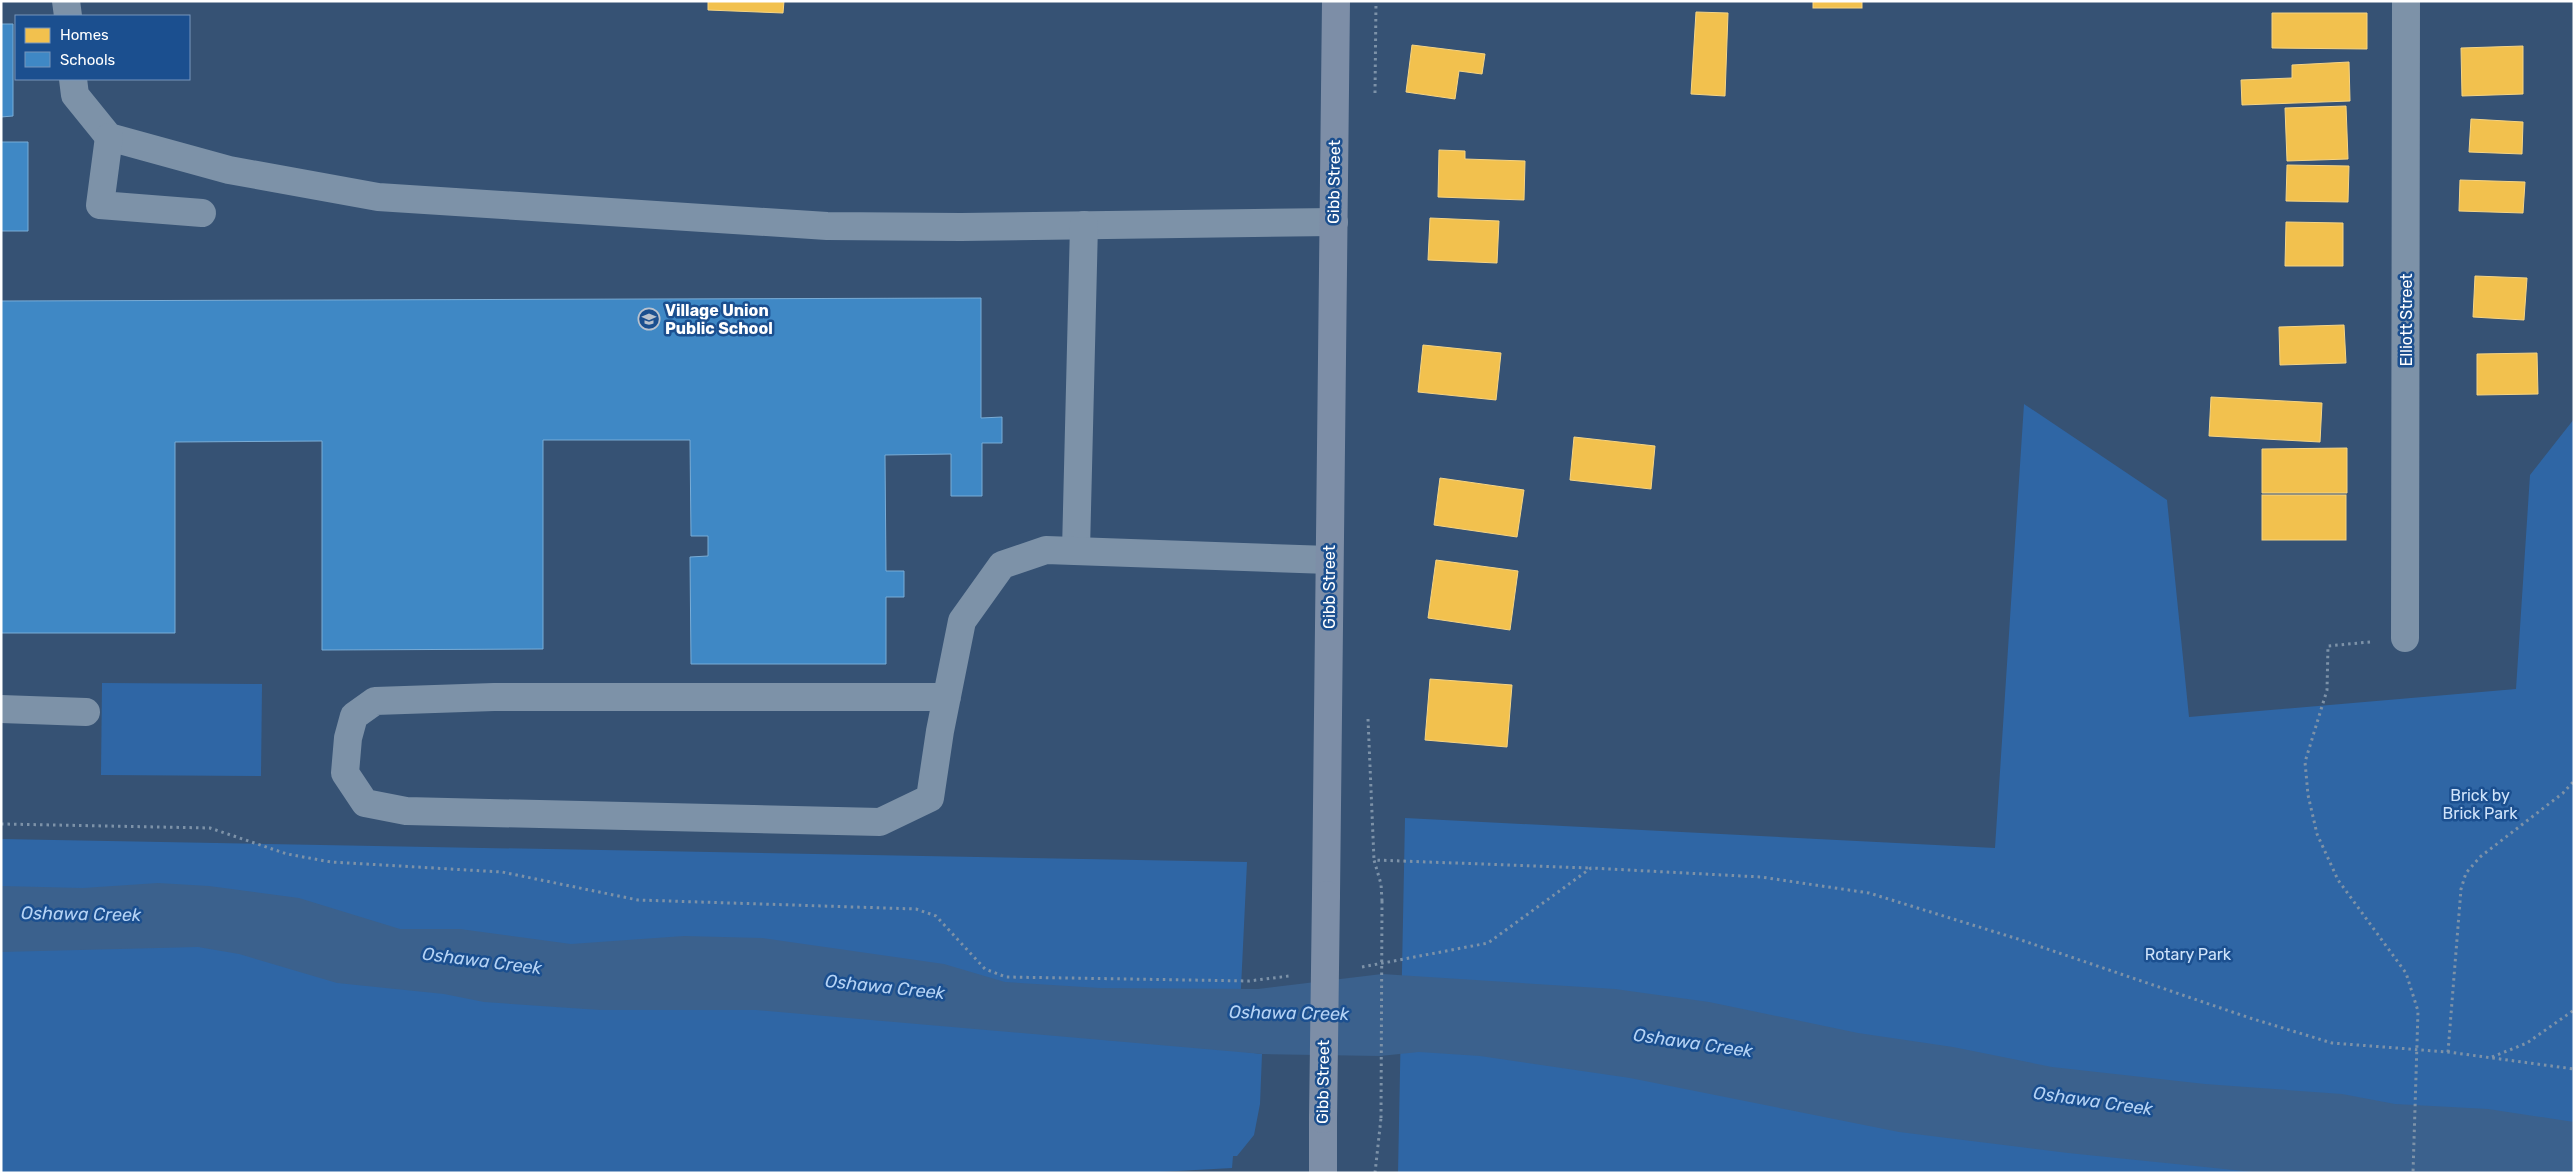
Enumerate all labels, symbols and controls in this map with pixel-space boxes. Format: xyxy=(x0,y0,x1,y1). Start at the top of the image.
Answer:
legend xyxy=(15,15,190,80)
text: Homes xyxy=(60,26,109,44)
text: Schools xyxy=(60,51,116,69)
street label: Gibb Street xyxy=(1324,140,1344,224)
street label: Elliott Street xyxy=(2397,273,2416,367)
place label: Village Union Public School xyxy=(665,301,773,338)
school or university icon: Village Union Public School xyxy=(637,307,661,331)
street label: Gibb Street xyxy=(1320,545,1339,629)
park label: Brick by Brick Park xyxy=(2443,786,2518,823)
water label: Oshawa Creek xyxy=(21,902,142,926)
water label: Oshawa Creek xyxy=(421,943,544,979)
park label: Rotary Park xyxy=(2145,945,2232,964)
water label: Oshawa Creek xyxy=(824,970,947,1004)
water label: Oshawa Creek xyxy=(1229,1001,1350,1025)
water label: Oshawa Creek xyxy=(1632,1024,1755,1062)
street label: Gibb Street xyxy=(1313,1040,1333,1124)
water label: Oshawa Creek xyxy=(2032,1082,2155,1120)

